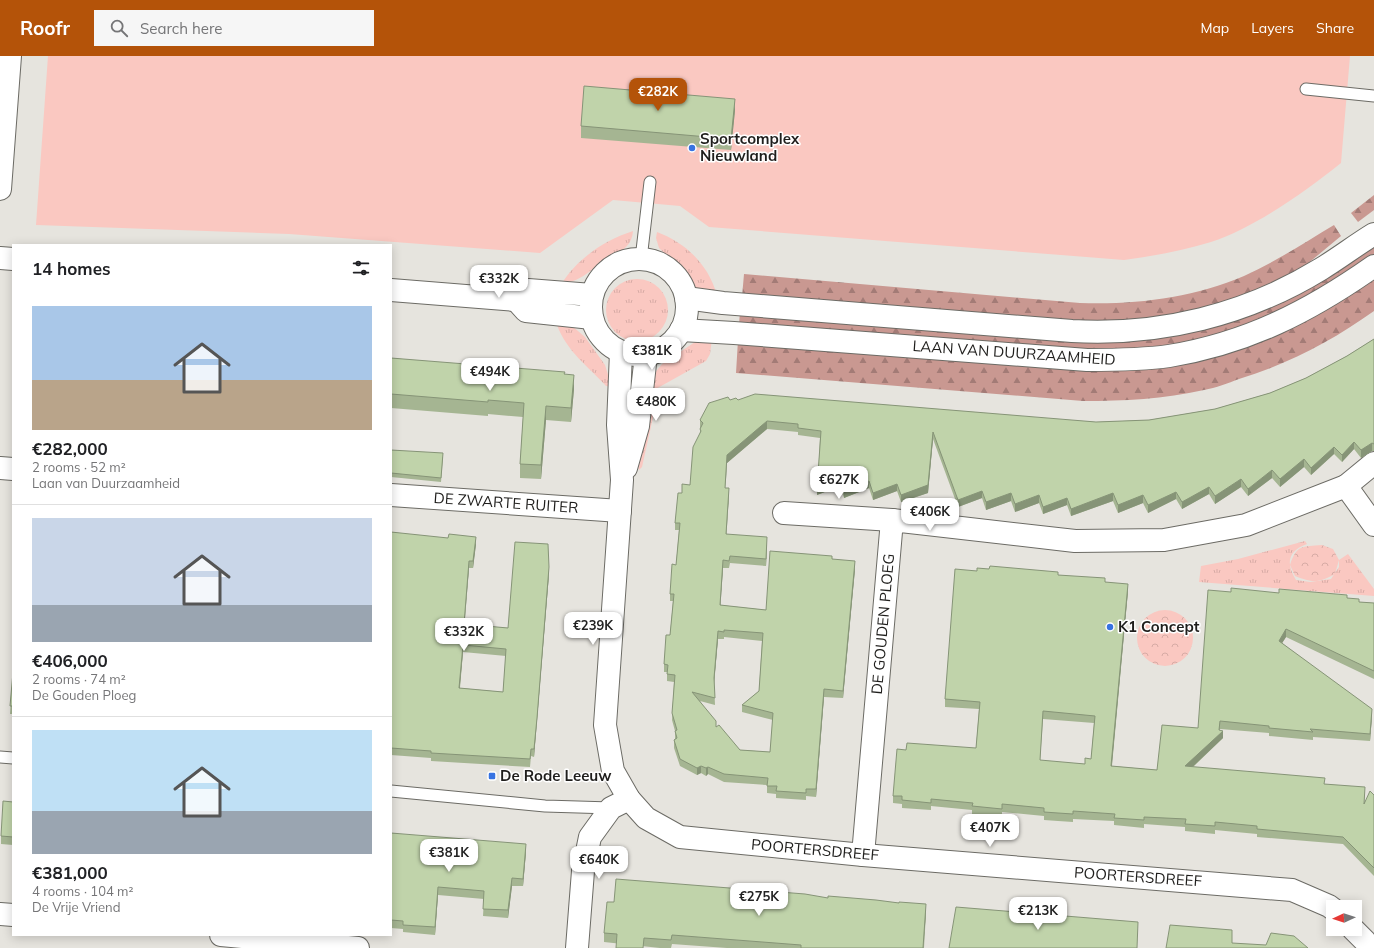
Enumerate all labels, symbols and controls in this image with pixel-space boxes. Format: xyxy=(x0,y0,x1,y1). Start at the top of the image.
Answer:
search box xyxy=(94,10,374,46)
text: Roofr xyxy=(20,16,70,40)
icon: search xyxy=(108,17,130,39)
text: Search here xyxy=(140,19,222,38)
text: Map xyxy=(1200,19,1229,37)
text: Layers xyxy=(1251,19,1294,37)
text: Share xyxy=(1316,19,1354,37)
pin: €282K xyxy=(630,78,686,112)
text: €282K xyxy=(638,83,678,99)
place label: Sportcomplex Nieuwland xyxy=(700,129,800,165)
marker: Sportcomplex Nieuwland xyxy=(687,143,697,153)
icon: filters xyxy=(350,257,372,279)
text: 14 homes xyxy=(32,258,111,279)
pin: €332K xyxy=(471,265,527,299)
text: €332K xyxy=(479,270,519,286)
icon: home xyxy=(166,332,238,404)
street label: LAAN VAN DUURZAAMHEID xyxy=(912,336,1116,369)
pin: €381K xyxy=(624,337,680,371)
text: €381K xyxy=(632,342,672,358)
pin: €494K xyxy=(462,358,518,392)
text: €494K xyxy=(470,363,510,379)
pin: €480K xyxy=(628,388,684,422)
text: €480K xyxy=(636,393,676,409)
text: €282,000 xyxy=(32,438,108,459)
text: 2 rooms · 52 m² xyxy=(32,459,126,475)
pin: €627K xyxy=(811,466,867,500)
text: €627K xyxy=(819,471,859,487)
text: Laan van Duurzaamheid xyxy=(32,475,180,491)
street label: DE ZWARTE RUITER xyxy=(433,488,579,517)
pin: €406K xyxy=(902,498,958,532)
text: €406K xyxy=(910,503,950,519)
icon: home xyxy=(166,544,238,616)
street label: DE GOUDEN PLOEG xyxy=(867,553,898,695)
pin: €239K xyxy=(565,612,621,646)
text: €239K xyxy=(573,617,613,633)
place label: K1 Concept xyxy=(1118,617,1200,636)
pin: €332K xyxy=(436,618,492,652)
marker: K1 Concept xyxy=(1105,622,1115,632)
text: €332K xyxy=(444,623,484,639)
text: €406,000 xyxy=(32,650,108,671)
text: 2 rooms · 74 m² xyxy=(32,671,126,687)
text: De Gouden Ploeg xyxy=(32,687,136,703)
icon: home xyxy=(166,756,238,828)
place label: De Rode Leeuw xyxy=(500,766,612,785)
marker: De Rode Leeuw xyxy=(487,771,497,781)
pin: €407K xyxy=(962,814,1018,848)
text: €407K xyxy=(970,819,1010,835)
street label: POORTERSDREEF xyxy=(750,834,880,865)
pin: €381K xyxy=(421,839,477,873)
text: €381K xyxy=(429,844,469,860)
pin: €640K xyxy=(571,846,627,880)
text: €640K xyxy=(579,851,619,867)
text: €381,000 xyxy=(32,862,108,883)
street label: POORTERSDREEF xyxy=(1073,863,1203,890)
text: 4 rooms · 104 m² xyxy=(32,883,133,899)
pin: €275K xyxy=(731,883,787,917)
text: €275K xyxy=(739,888,779,904)
pin: €213K xyxy=(1010,897,1066,931)
text: De Vrije Vriend xyxy=(32,899,121,915)
north arrow xyxy=(1326,900,1362,936)
map controls xyxy=(1326,900,1362,936)
text: €213K xyxy=(1018,902,1058,918)

